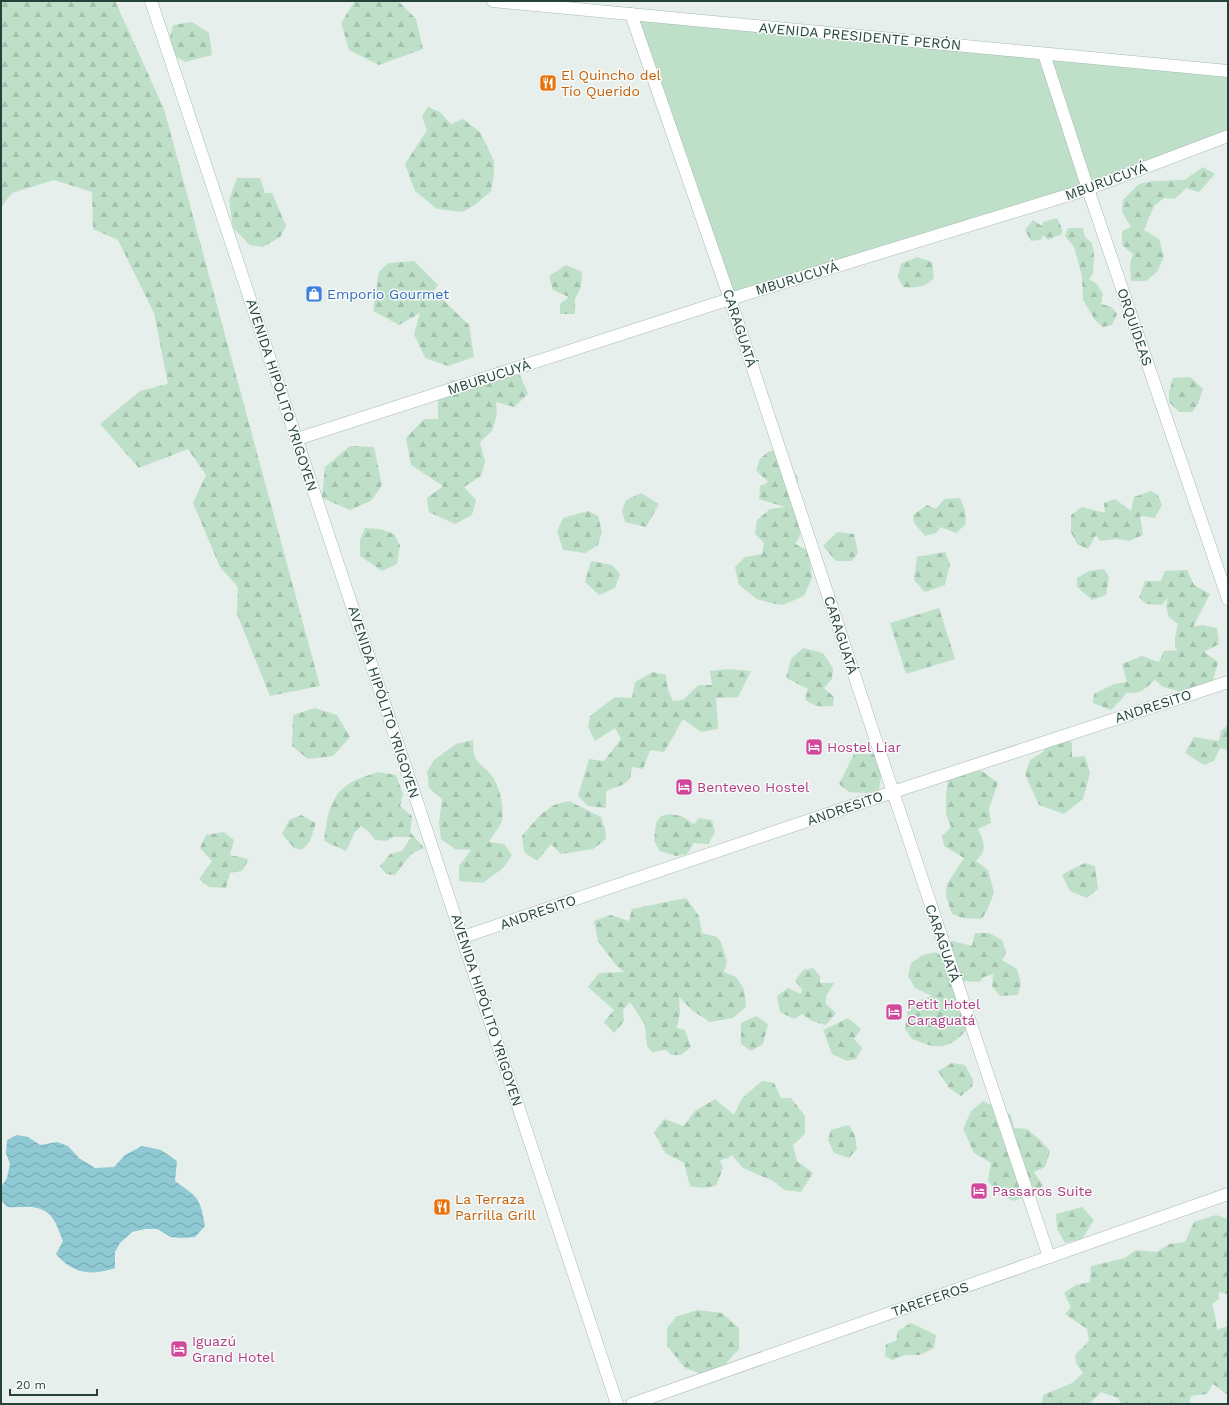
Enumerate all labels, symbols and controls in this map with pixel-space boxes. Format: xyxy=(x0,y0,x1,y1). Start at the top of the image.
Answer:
street label: AVENIDA PRESIDENTE PERÓN xyxy=(758,19,962,53)
place label: El Quincho del Tío Querido xyxy=(561,67,662,99)
restaurant icon: El Quincho del Tío Querido xyxy=(538,73,558,93)
street label: MBURUCUYÁ xyxy=(1063,159,1149,203)
street label: MBURUCUYÁ xyxy=(753,258,841,298)
shop icon: Emporio Gourmet xyxy=(304,284,324,304)
place label: Emporio Gourmet xyxy=(327,286,449,302)
street label: ORQUÍDEAS xyxy=(1114,286,1156,368)
street label: CARAGUATÁ xyxy=(720,287,760,369)
street label: AVENIDA HIPÓLITO YRIGOYEN xyxy=(243,297,321,493)
street label: MBURUCUYÁ xyxy=(446,356,532,398)
street label: CARAGUATÁ xyxy=(821,594,861,676)
street label: AVENIDA HIPÓLITO YRIGOYEN xyxy=(345,604,423,800)
street label: ANDRESITO xyxy=(1113,686,1193,726)
hotel icon: Hostel Liar xyxy=(804,737,824,757)
place label: Hostel Liar xyxy=(827,739,901,755)
hotel icon: Benteveo Hostel xyxy=(674,777,694,797)
place label: Benteveo Hostel xyxy=(697,779,810,795)
street label: ANDRESITO xyxy=(805,787,885,829)
street label: ANDRESITO xyxy=(498,891,578,933)
street label: CARAGUATÁ xyxy=(922,902,964,984)
street label: AVENIDA HIPÓLITO YRIGOYEN xyxy=(448,912,526,1108)
place label: Petit Hotel Caraguatá xyxy=(907,996,981,1028)
hotel icon: Petit Hotel Caraguatá xyxy=(884,1002,904,1022)
hotel icon: Passaros Suite xyxy=(969,1181,989,1201)
place label: Passaros Suite xyxy=(992,1183,1092,1199)
place label: La Terraza Parrilla Grill xyxy=(455,1191,536,1223)
restaurant icon: La Terraza Parrilla Grill xyxy=(432,1197,452,1217)
street label: TAREFEROS xyxy=(889,1278,971,1320)
place label: Iguazú Grand Hotel xyxy=(192,1333,275,1365)
hotel icon: Iguazú Grand Hotel xyxy=(169,1339,189,1359)
scale bar xyxy=(10,1371,97,1397)
text: 20 m xyxy=(16,1378,46,1392)

